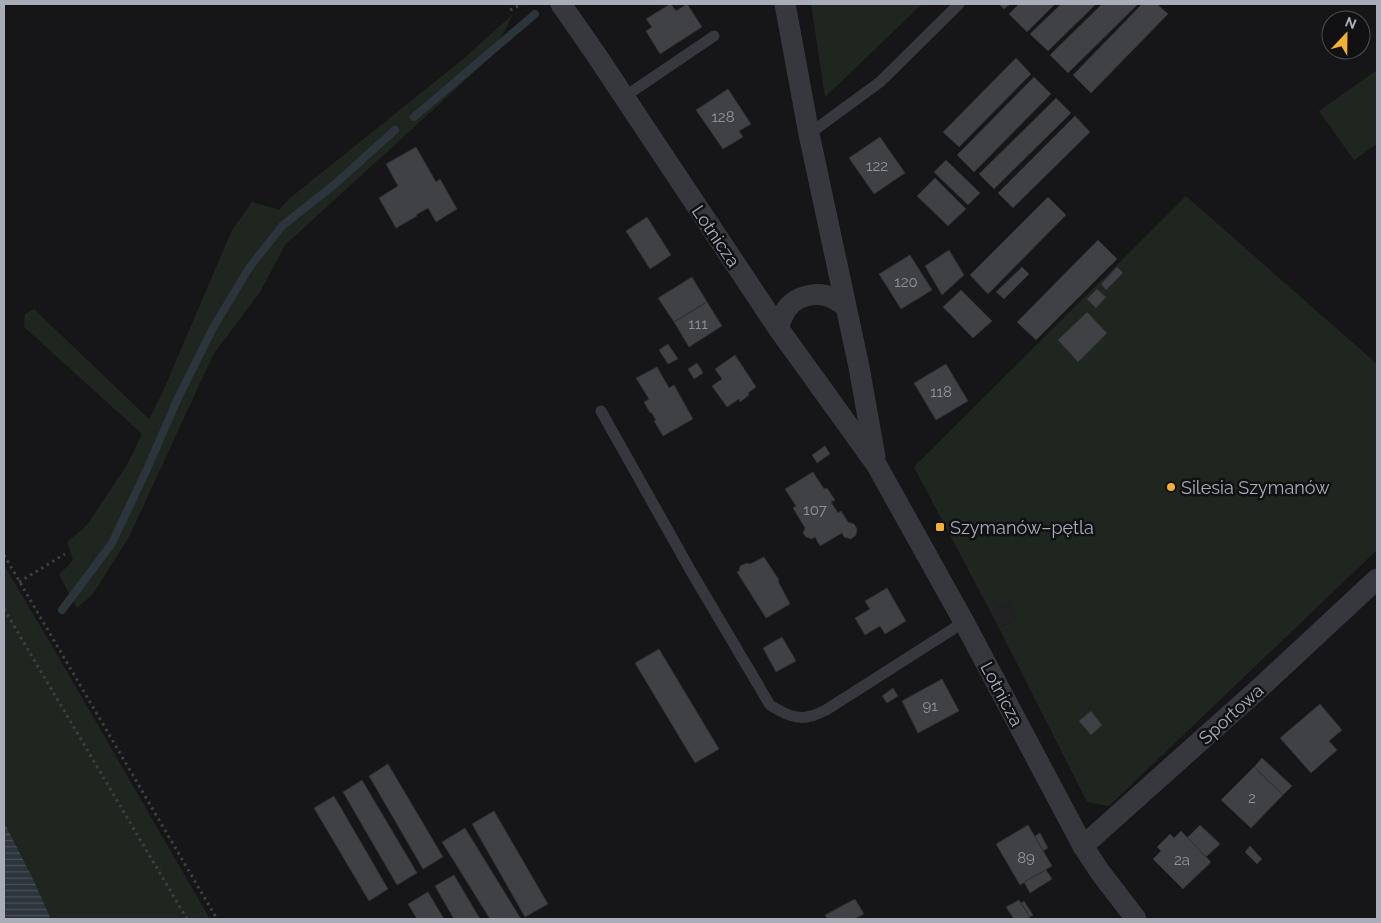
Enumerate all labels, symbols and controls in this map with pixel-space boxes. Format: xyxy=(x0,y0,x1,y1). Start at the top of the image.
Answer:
north arrow xyxy=(1321,10,1371,60)
text: N xyxy=(1343,14,1359,32)
house number: 128 xyxy=(711,108,735,126)
house number: 122 xyxy=(866,157,888,175)
street label: Lotnicza xyxy=(688,201,744,271)
house number: 120 xyxy=(894,273,918,291)
house number: 111 xyxy=(688,315,708,333)
house number: 118 xyxy=(930,383,952,401)
place label: Silesia Szymanów xyxy=(1181,477,1330,498)
marker: Silesia Szymanów xyxy=(1165,481,1177,493)
house number: 107 xyxy=(803,501,827,519)
place label: Szymanów–pętla xyxy=(950,517,1094,538)
marker: Szymanów–pętla xyxy=(934,521,946,533)
street label: Lotnicza xyxy=(976,658,1028,730)
street label: Sportowa xyxy=(1194,680,1268,748)
house number: 91 xyxy=(922,697,938,715)
house number: 2 xyxy=(1248,789,1256,807)
house number: 89 xyxy=(1017,849,1035,867)
house number: 2a xyxy=(1174,851,1190,869)

